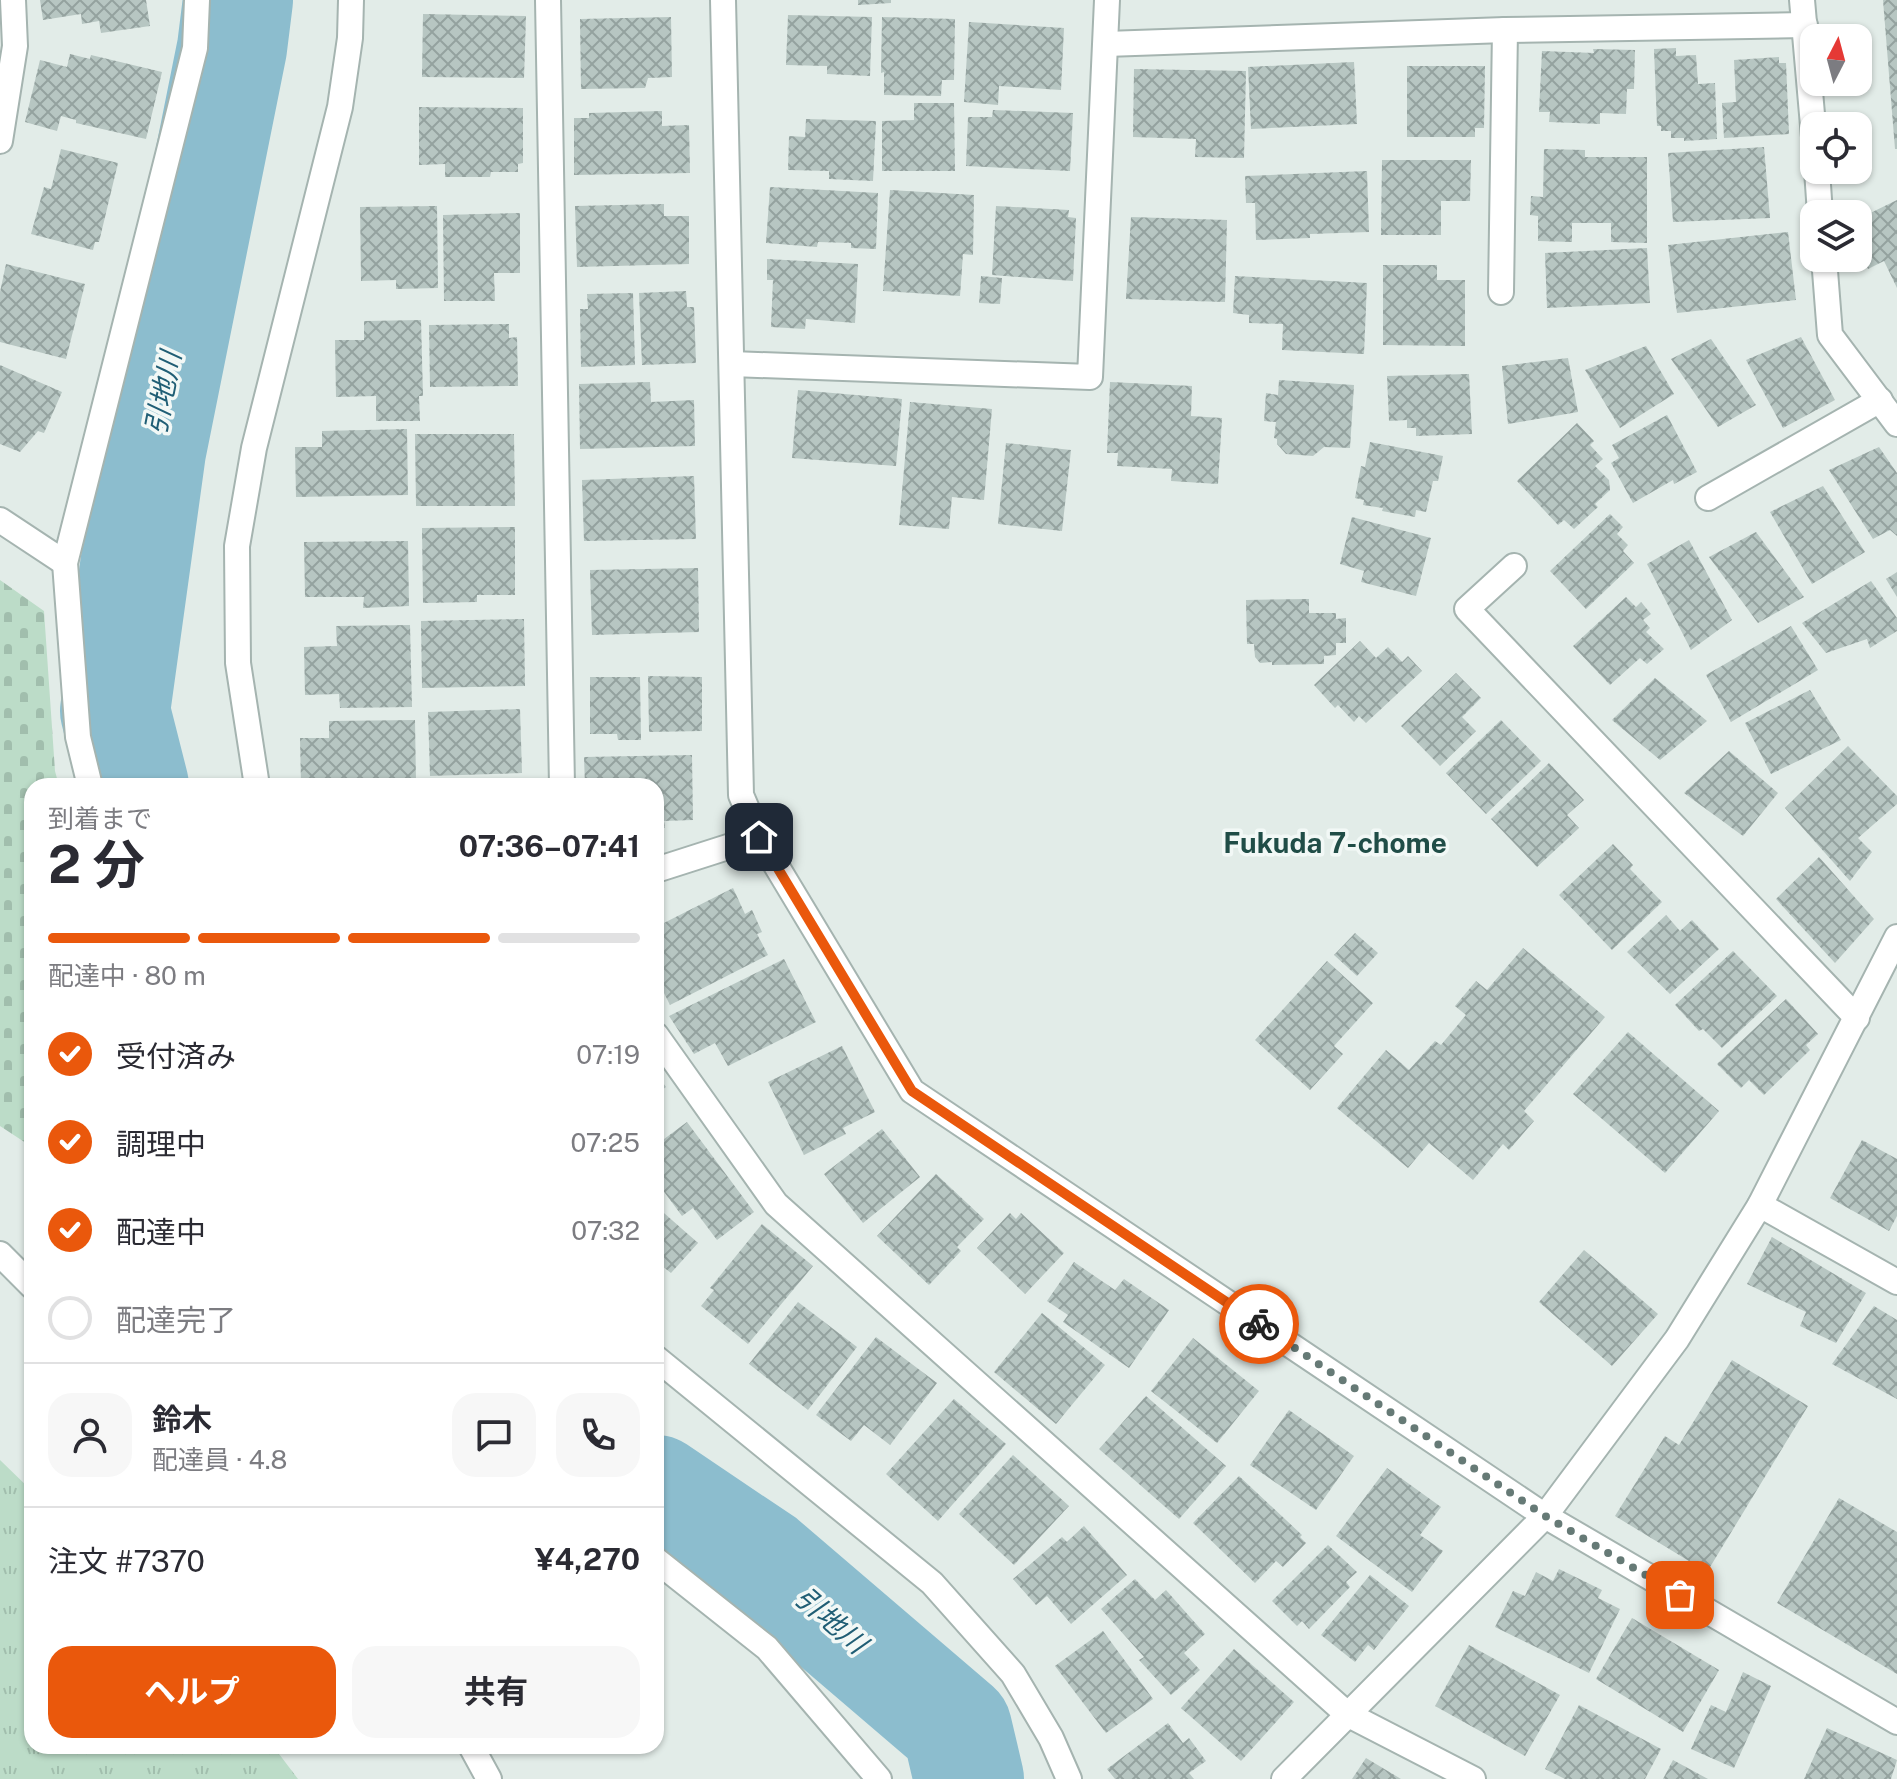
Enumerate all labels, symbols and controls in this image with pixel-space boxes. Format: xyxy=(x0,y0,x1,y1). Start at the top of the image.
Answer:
north arrow xyxy=(1800,24,1872,96)
map controls xyxy=(1800,24,1872,272)
button: locate xyxy=(1800,112,1872,184)
button: layers xyxy=(1800,200,1872,272)
water label: 引地川 xyxy=(138,346,187,437)
text: 到着まで xyxy=(48,803,152,834)
pin xyxy=(725,803,793,871)
icon: home xyxy=(737,815,781,859)
district label: Fukuda 7-chome xyxy=(1223,826,1447,859)
text: 07:36–07:41 xyxy=(459,828,640,864)
text: 2 分 xyxy=(48,834,145,895)
text: 配達中 · 80 m xyxy=(48,960,206,991)
icon: check xyxy=(48,1032,92,1076)
text: 受付済み xyxy=(116,1038,236,1074)
text: 07:19 xyxy=(576,1039,640,1070)
icon: check xyxy=(48,1120,92,1164)
text: 調理中 xyxy=(116,1126,206,1162)
text: 07:25 xyxy=(570,1127,640,1158)
icon: check xyxy=(48,1208,92,1252)
text: 配達中 xyxy=(116,1214,206,1250)
text: 07:32 xyxy=(571,1215,640,1246)
courier xyxy=(1219,1284,1299,1364)
text: 配達完了 xyxy=(116,1302,236,1338)
icon: bike xyxy=(1237,1302,1281,1346)
button: person xyxy=(48,1393,132,1477)
button: chat xyxy=(452,1393,536,1477)
button: phone xyxy=(556,1393,640,1477)
text: 鈴木 xyxy=(152,1401,212,1437)
text: 配達員 · 4.8 xyxy=(152,1444,287,1475)
text: ¥4,270 xyxy=(535,1541,640,1577)
text: 注文 #7370 xyxy=(48,1543,205,1579)
pin xyxy=(1646,1561,1714,1629)
icon: bag xyxy=(1658,1573,1702,1617)
water label: 引地川 xyxy=(789,1580,876,1662)
button: ヘルプ xyxy=(48,1646,336,1738)
button: 共有 xyxy=(352,1646,640,1738)

